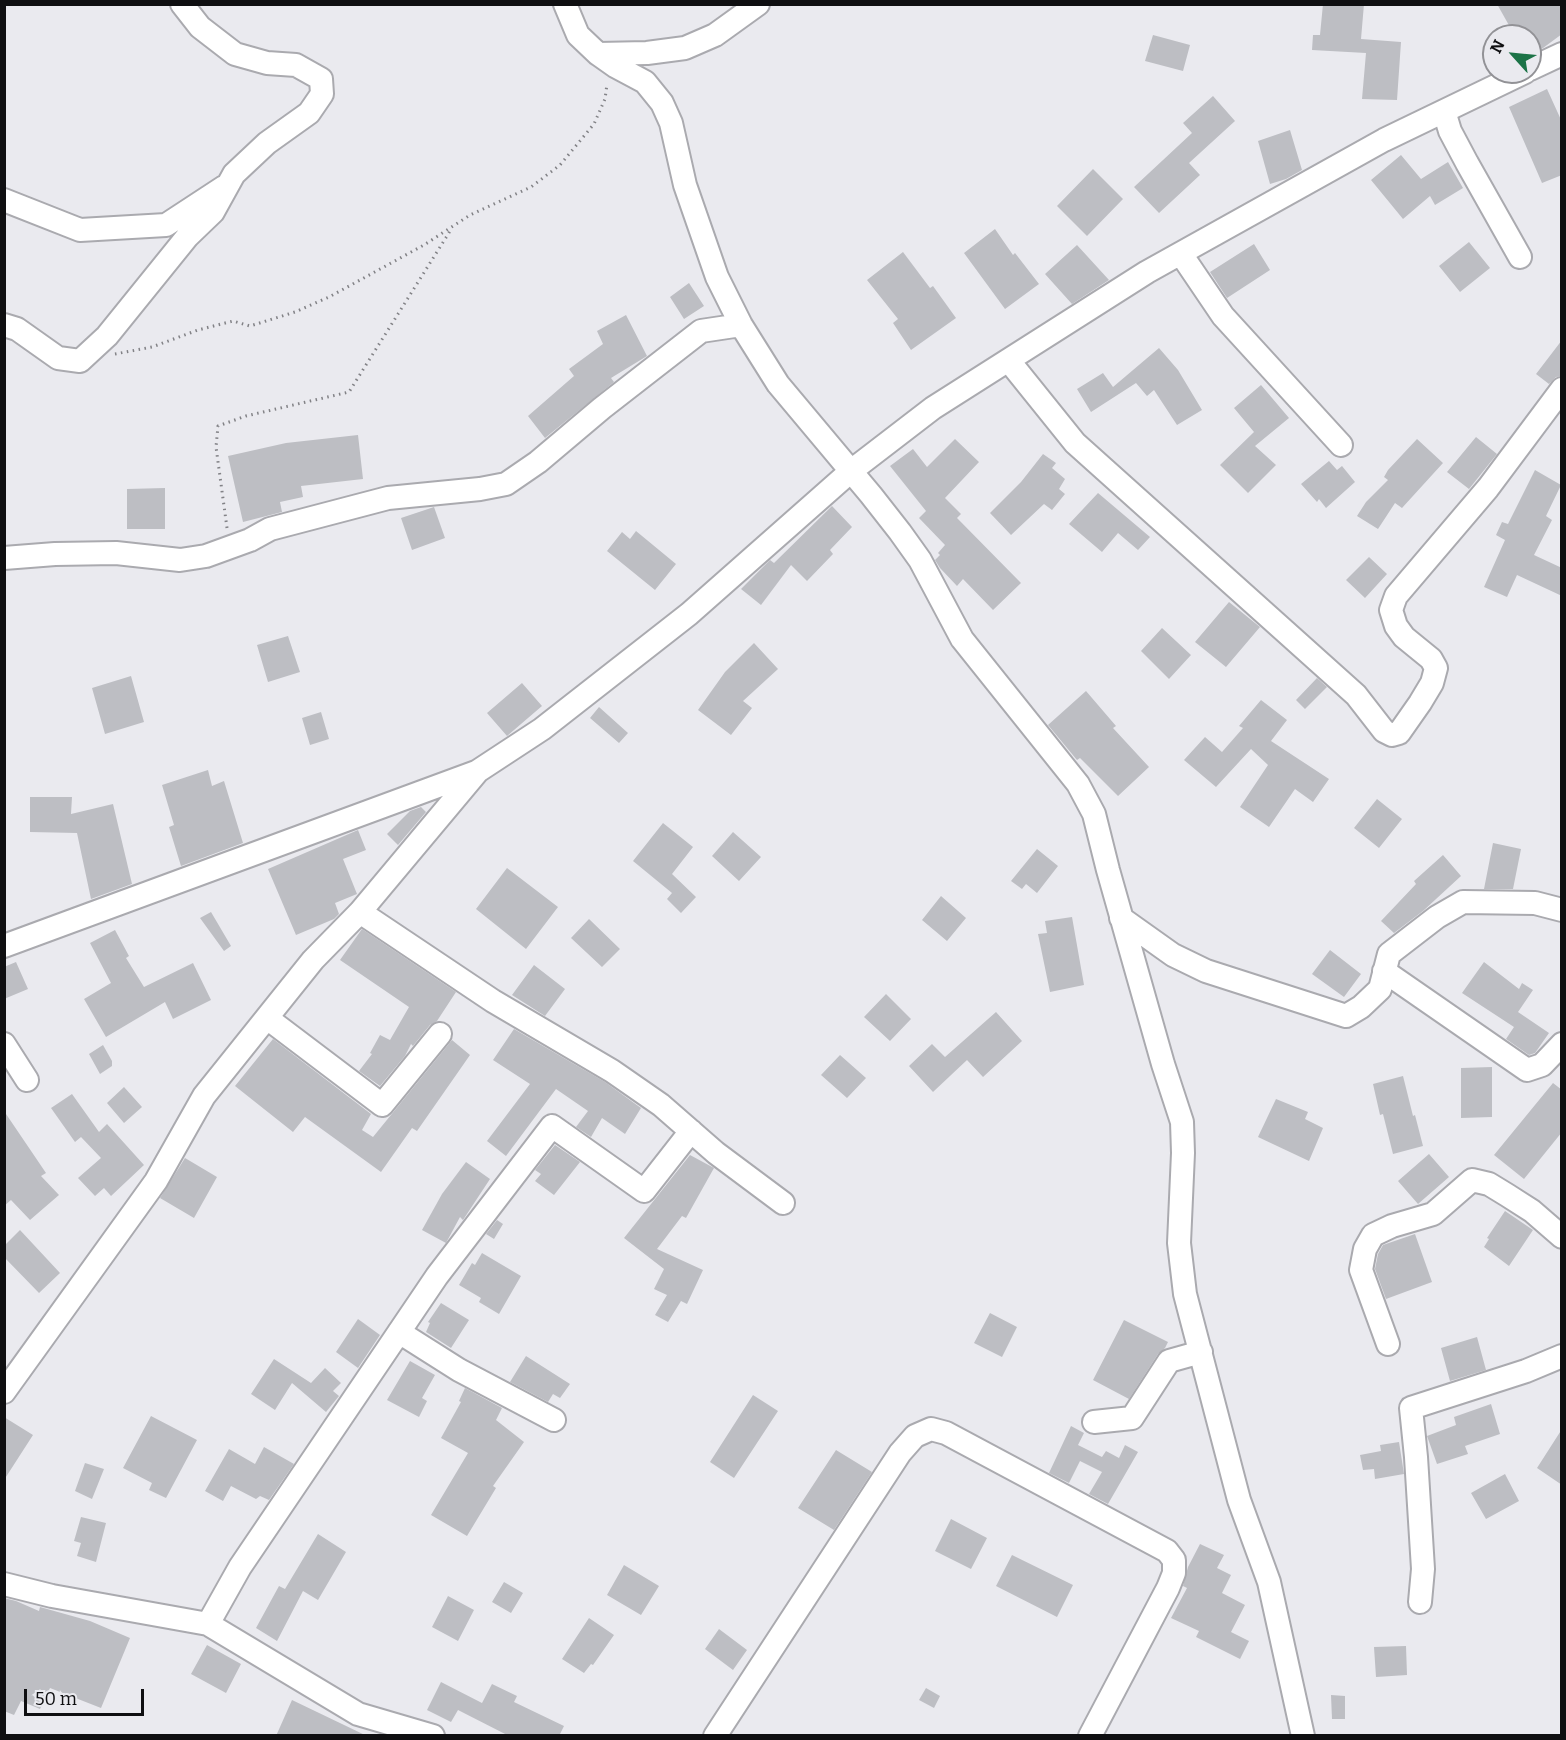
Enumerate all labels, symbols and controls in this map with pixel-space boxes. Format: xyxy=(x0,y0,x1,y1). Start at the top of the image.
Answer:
north arrow xyxy=(1482,24,1542,84)
text: N xyxy=(1486,37,1509,56)
scale bar xyxy=(27,1677,147,1715)
text: 50 m xyxy=(35,1688,77,1710)

